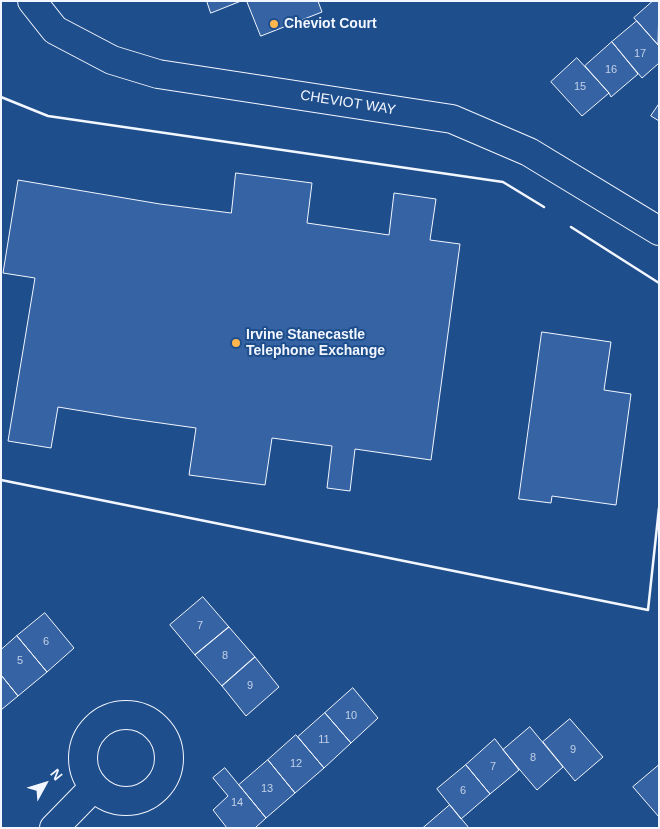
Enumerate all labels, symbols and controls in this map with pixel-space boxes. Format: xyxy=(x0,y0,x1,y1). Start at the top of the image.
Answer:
place label: Cheviot Court xyxy=(284,16,377,32)
marker: Cheviot Court xyxy=(268,18,280,30)
house number: 17 xyxy=(634,47,646,61)
house number: 16 xyxy=(605,63,617,77)
house number: 15 xyxy=(574,80,586,94)
street label: CHEVIOT WAY xyxy=(299,87,397,119)
place label: Irvine Stanecastle Telephone Exchange xyxy=(246,327,385,360)
marker: Irvine Stanecastle Telephone Exchange xyxy=(230,337,242,349)
house number: 7 xyxy=(197,619,203,633)
house number: 6 xyxy=(43,635,49,649)
house number: 8 xyxy=(222,649,228,663)
house number: 5 xyxy=(17,654,23,668)
house number: 9 xyxy=(247,679,253,693)
house number: 10 xyxy=(345,709,357,723)
house number: 11 xyxy=(318,733,330,747)
house number: 9 xyxy=(570,743,576,757)
house number: 8 xyxy=(530,751,536,765)
house number: 12 xyxy=(290,757,302,771)
north arrow xyxy=(20,759,70,809)
house number: 7 xyxy=(490,760,496,774)
text: N xyxy=(47,766,66,784)
house number: 13 xyxy=(261,782,273,796)
house number: 6 xyxy=(460,784,466,798)
house number: 14 xyxy=(231,796,243,810)

